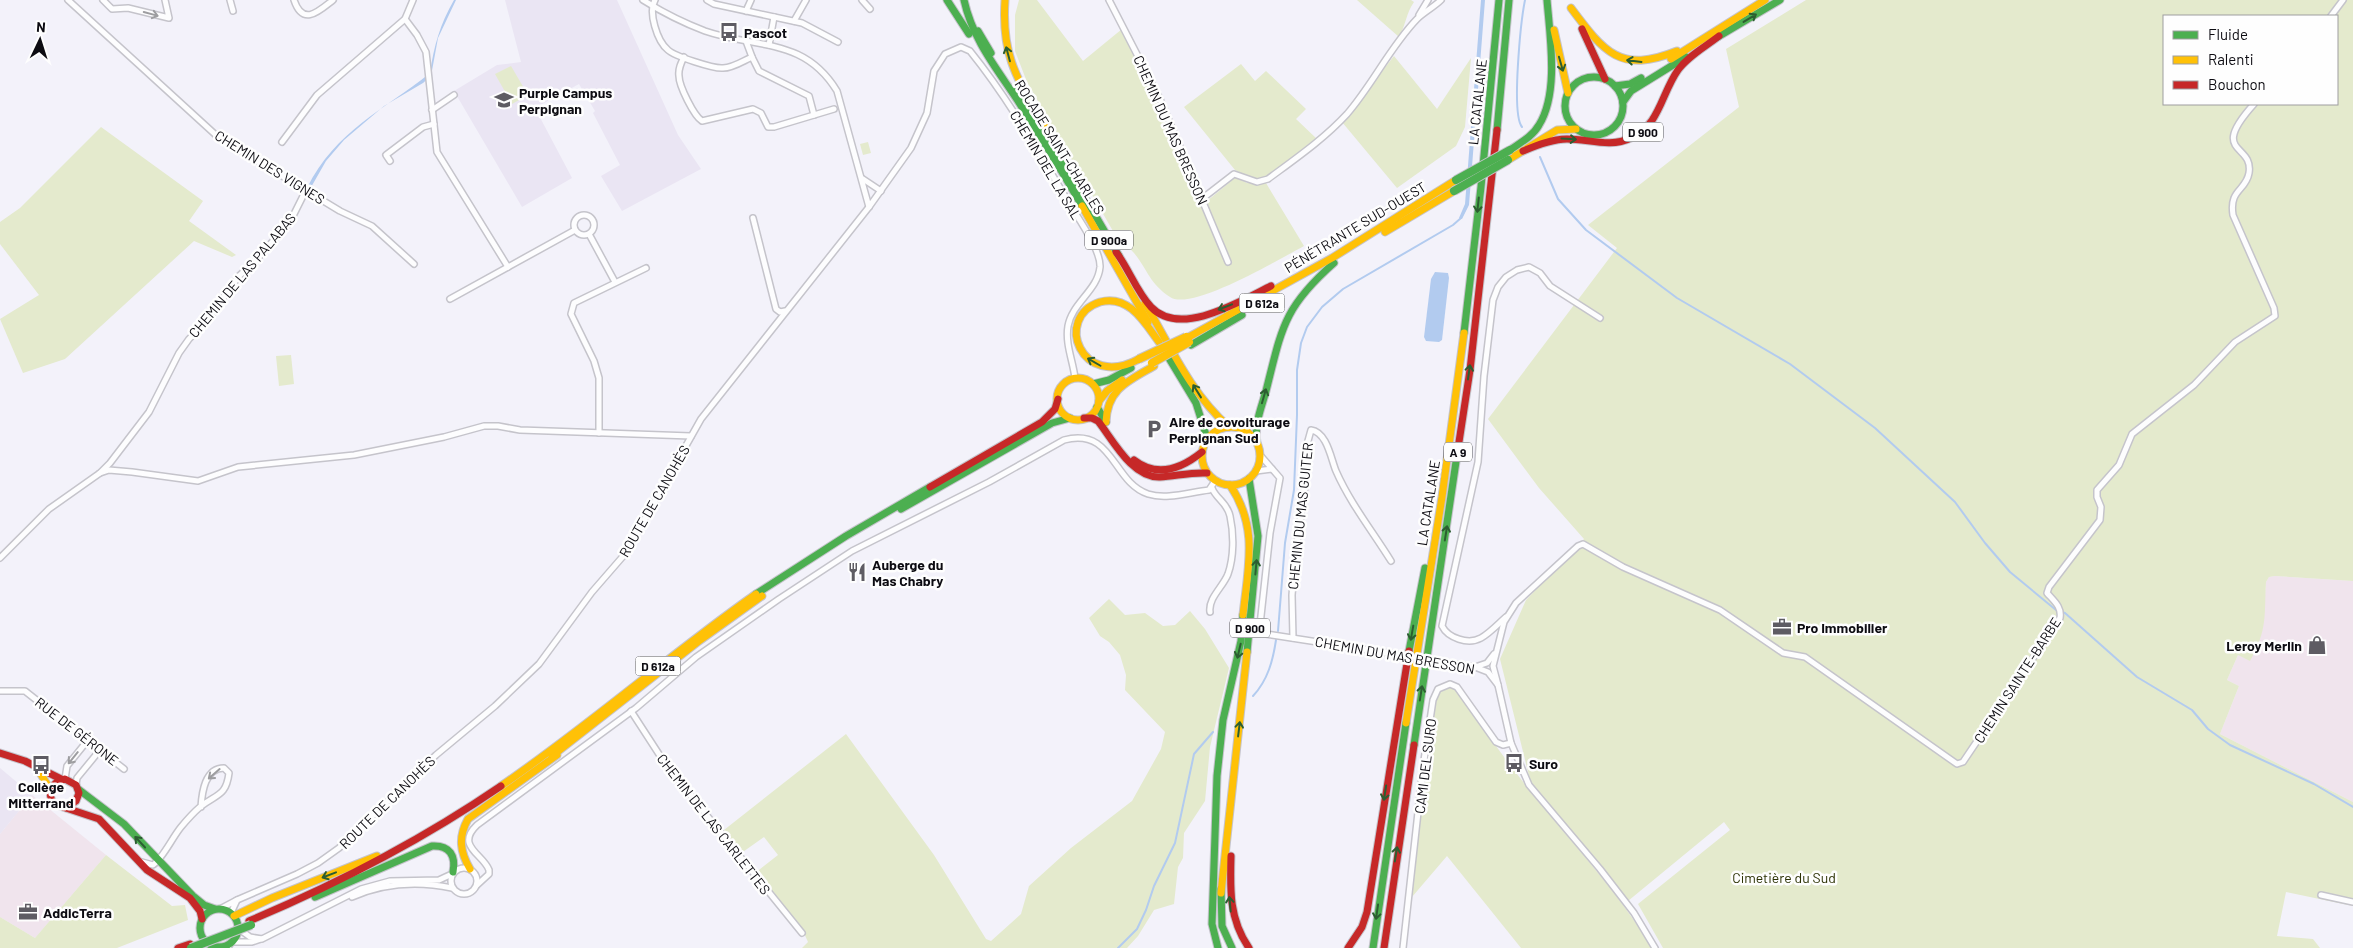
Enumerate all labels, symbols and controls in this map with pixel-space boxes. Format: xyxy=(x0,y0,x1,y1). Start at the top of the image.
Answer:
one-way arrow xyxy=(143,10,159,19)
one-way arrow xyxy=(1742,13,1756,23)
north arrow xyxy=(15,15,65,65)
legend xyxy=(2163,15,2338,105)
text: N xyxy=(36,18,46,35)
bus stop icon: Pascot xyxy=(718,21,740,43)
place label: Pascot xyxy=(744,24,787,41)
text: Fluide xyxy=(2208,25,2248,43)
one-way arrow xyxy=(1002,46,1012,62)
text: Ralenti xyxy=(2208,50,2254,68)
street label: CHEMIN DU MAS BRESSON xyxy=(1130,53,1212,207)
one-way arrow xyxy=(1557,55,1567,71)
one-way arrow xyxy=(1626,56,1642,66)
street label: LA CATALANE xyxy=(1464,58,1490,146)
text: Bouchon xyxy=(2208,75,2266,93)
street label: ROCADE SAINT-CHARLES xyxy=(1011,76,1109,218)
place label: Purple Campus Perpignan xyxy=(519,84,612,117)
school or university icon: Purple Campus Perpignan xyxy=(493,89,515,111)
street label: CHEMIN DEL LA SAL xyxy=(1007,107,1085,223)
road number: D 900 xyxy=(1623,122,1663,142)
street label: CHEMIN DES VIGNES xyxy=(212,126,328,208)
one-way arrow xyxy=(1561,135,1577,144)
street label: PÉNÉTRANTE SUD-OUEST xyxy=(1281,178,1429,276)
one-way arrow xyxy=(1473,197,1483,213)
street label: CHEMIN DE LAS PALABAS xyxy=(185,209,299,341)
road number: D 900a xyxy=(1085,230,1133,250)
road number: D 612a xyxy=(1240,294,1284,312)
one-way arrow xyxy=(1218,303,1233,312)
one-way arrow xyxy=(1086,357,1101,367)
one-way arrow xyxy=(1465,364,1475,380)
one-way arrow xyxy=(1192,385,1202,399)
one-way arrow xyxy=(1260,388,1270,404)
place label: Aire de covoiturage Perpignan Sud xyxy=(1169,413,1290,446)
parking icon: Aire de covoiturage Perpignan Sud xyxy=(1143,418,1165,440)
street label: ROUTE DE CANOHÈS xyxy=(615,442,693,560)
street label: CHEMIN DU MAS GUITER xyxy=(1284,442,1316,590)
road number: A 9 xyxy=(1444,442,1472,462)
street label: LA CATALANE xyxy=(1413,459,1443,547)
one-way arrow xyxy=(1441,525,1451,541)
place label: Auberge du Mas Chabry xyxy=(872,556,943,589)
one-way arrow xyxy=(1251,560,1261,576)
restaurant icon: Auberge du Mas Chabry xyxy=(846,561,868,583)
street label: CHEMIN SAINTE-BARBE xyxy=(1970,614,2064,746)
office icon: Pro Immobilier xyxy=(1771,616,1793,638)
road number: D 900 xyxy=(1230,618,1270,638)
place label: Pro Immobilier xyxy=(1797,619,1888,636)
one-way arrow xyxy=(1406,625,1416,641)
street label: CHEMIN DU MAS BRESSON xyxy=(1314,633,1476,677)
shop icon: Leroy Merlin xyxy=(2306,634,2328,656)
place label: Leroy Merlin xyxy=(2226,637,2302,654)
one-way arrow xyxy=(1234,642,1243,658)
road number: D 612a xyxy=(636,656,680,676)
one-way arrow xyxy=(1416,685,1426,701)
street label: RUE DE GÉRONE xyxy=(32,693,122,769)
street label: CAMI DEL SURO xyxy=(1411,717,1439,815)
one-way arrow xyxy=(1234,721,1244,737)
street label: CHEMIN DE LAS CARLETTES xyxy=(654,750,774,898)
one-way arrow xyxy=(68,751,79,764)
street label: ROUTE DE CANOHÈS xyxy=(336,752,438,852)
bus stop icon: Suro xyxy=(1503,752,1525,774)
bus stop icon: Collège Mitterrand xyxy=(30,754,52,776)
place label: Suro xyxy=(1529,755,1558,772)
one-way arrow xyxy=(207,768,220,779)
place label: Collège Mitterrand xyxy=(8,778,74,811)
one-way arrow xyxy=(1379,785,1389,801)
one-way arrow xyxy=(135,835,146,848)
one-way arrow xyxy=(1392,846,1402,862)
park label: Cimetière du Sud xyxy=(1732,869,1836,886)
one-way arrow xyxy=(322,871,337,881)
one-way arrow xyxy=(1226,896,1235,912)
office icon: AddicTerra xyxy=(17,901,39,923)
place label: AddicTerra xyxy=(43,904,112,921)
one-way arrow xyxy=(1372,904,1382,920)

